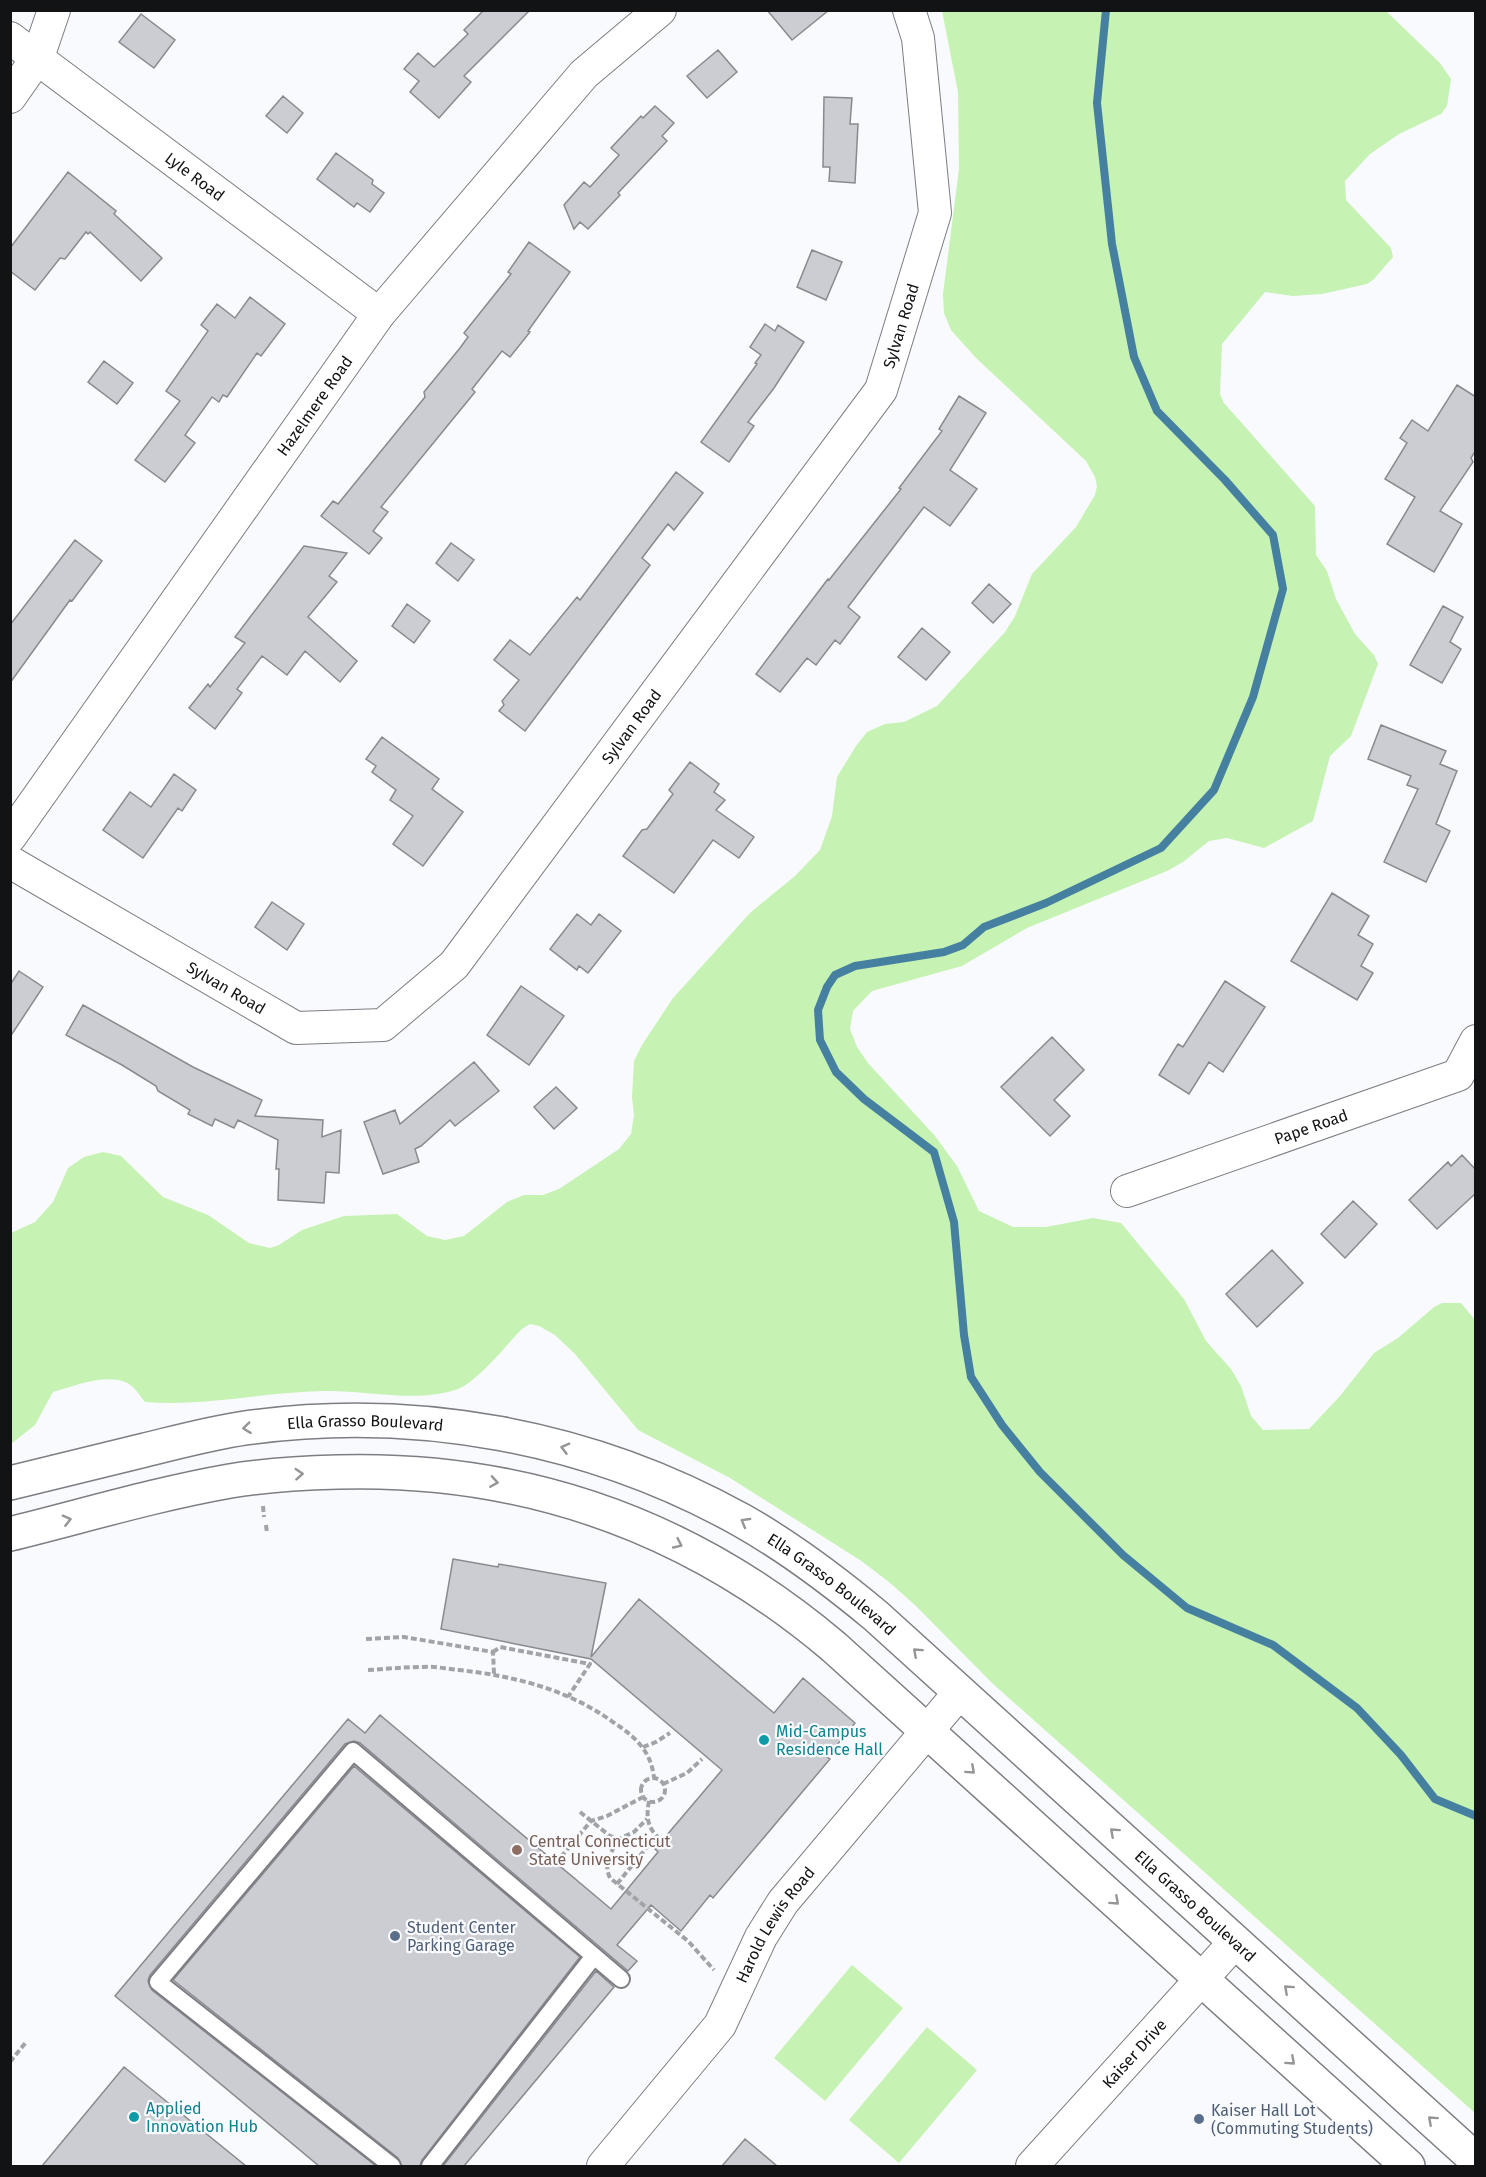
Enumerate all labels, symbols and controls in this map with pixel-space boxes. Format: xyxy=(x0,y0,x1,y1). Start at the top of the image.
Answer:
street label: Lyle Road xyxy=(162,148,228,205)
street label: Sylvan Road xyxy=(879,281,922,371)
street label: Hazelmere Road xyxy=(273,352,356,459)
street label: Sylvan Road xyxy=(597,685,665,767)
street label: Sylvan Road xyxy=(183,957,269,1018)
street label: Pape Road xyxy=(1272,1105,1350,1148)
street label: Ella Grasso Boulevard xyxy=(286,1411,444,1435)
one-way arrow xyxy=(243,1421,252,1433)
one-way arrow xyxy=(560,1443,571,1455)
one-way arrow xyxy=(295,1467,304,1480)
one-way arrow xyxy=(488,1475,498,1488)
one-way arrow xyxy=(62,1515,72,1528)
one-way arrow xyxy=(741,1518,751,1530)
street label: Ella Grasso Boulevard xyxy=(764,1529,900,1639)
one-way arrow xyxy=(671,1537,682,1549)
one-way arrow xyxy=(913,1648,924,1659)
place label: Mid-Campus Residence Hall xyxy=(776,1722,883,1759)
marker: Mid-Campus Residence Hall xyxy=(757,1733,771,1747)
one-way arrow xyxy=(964,1763,974,1774)
one-way arrow xyxy=(1111,1828,1121,1839)
place label: Central Connecticut State University xyxy=(529,1832,671,1869)
marker: Central Connecticut State University xyxy=(510,1843,524,1857)
street label: Ella Grasso Boulevard xyxy=(1131,1846,1260,1965)
street label: Harold Lewis Road xyxy=(732,1863,818,1986)
one-way arrow xyxy=(1108,1894,1119,1905)
place label: Student Center Parking Garage xyxy=(407,1918,516,1955)
marker: Student Center Parking Garage xyxy=(388,1929,402,1943)
one-way arrow xyxy=(1284,1985,1295,1996)
street label: Kaiser Drive xyxy=(1098,2015,1170,2092)
one-way arrow xyxy=(1285,2054,1295,2065)
place label: Applied Innovation Hub xyxy=(146,2099,258,2136)
place label: Kaiser Hall Lot (Commuting Students) xyxy=(1211,2101,1373,2138)
marker: Applied Innovation Hub xyxy=(127,2110,141,2124)
marker: Kaiser Hall Lot (Commuting Students) xyxy=(1192,2112,1206,2126)
one-way arrow xyxy=(1428,2116,1439,2127)

